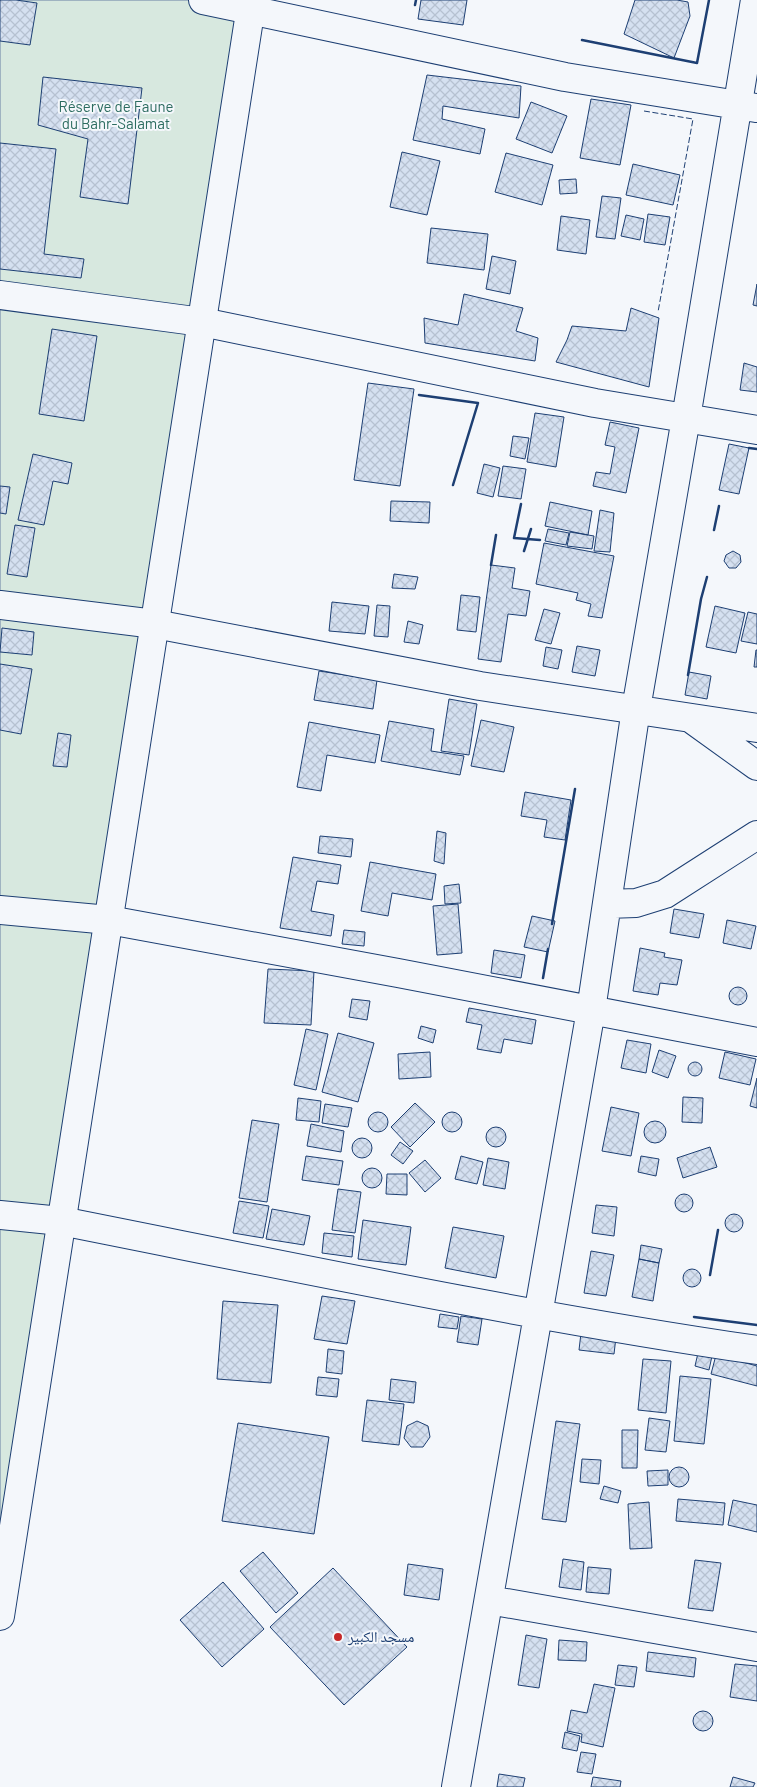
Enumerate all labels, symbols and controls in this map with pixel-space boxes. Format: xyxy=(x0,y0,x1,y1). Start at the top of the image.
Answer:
park label: Réserve de Faune du Bahr-Salamat xyxy=(59,97,173,132)
place label: مسجد الكبير xyxy=(347,1627,415,1646)
marker: مسجد الكبير xyxy=(332,1631,344,1643)

